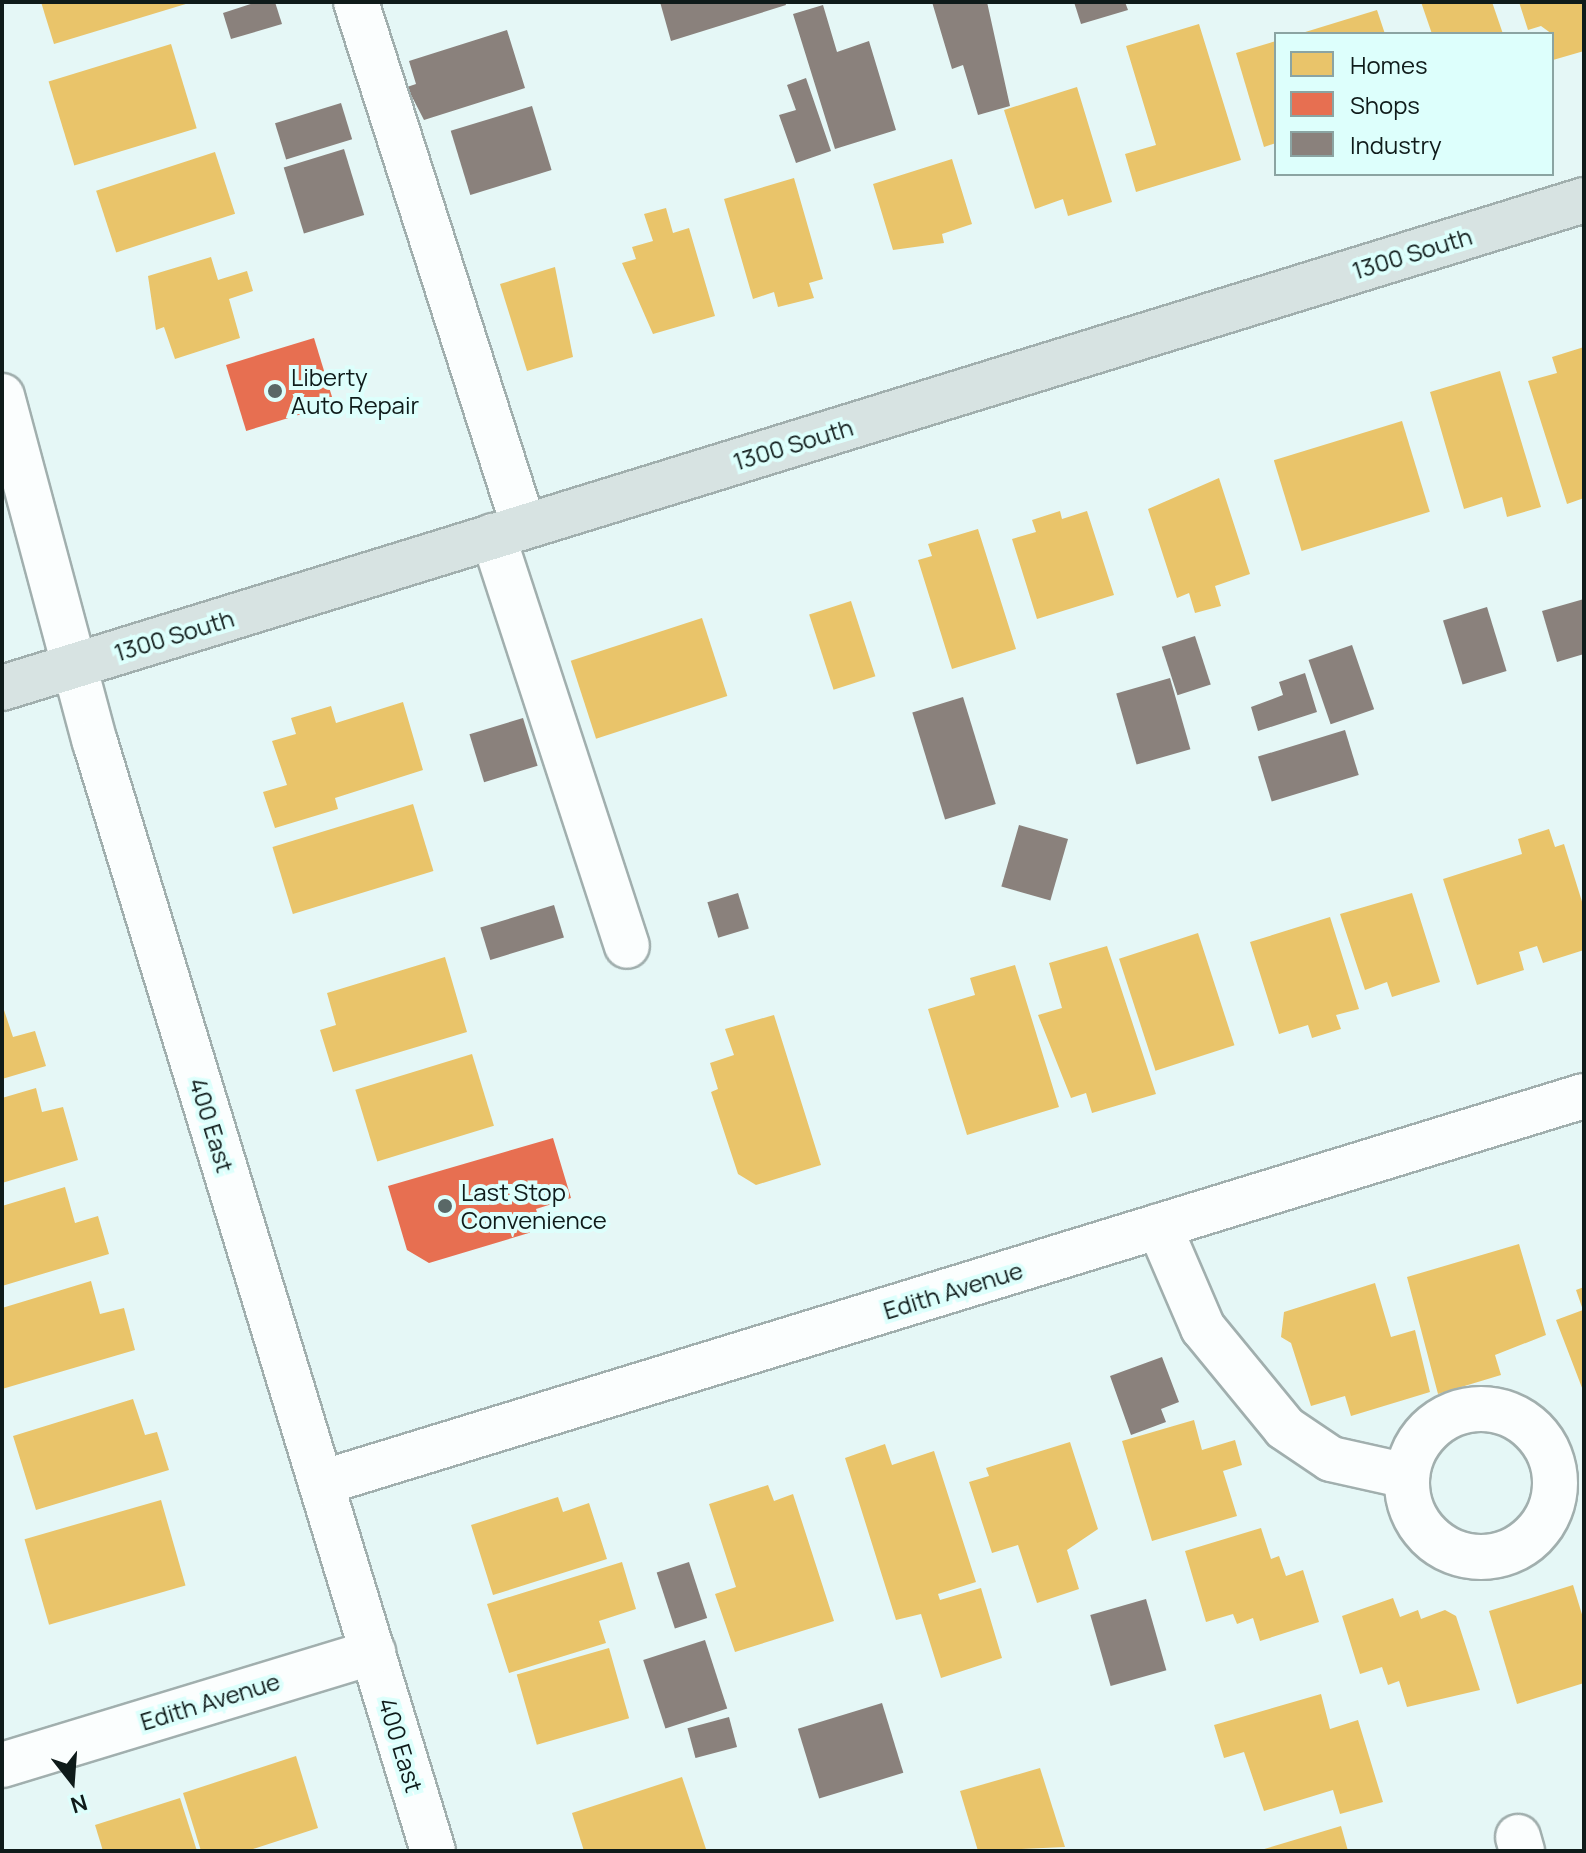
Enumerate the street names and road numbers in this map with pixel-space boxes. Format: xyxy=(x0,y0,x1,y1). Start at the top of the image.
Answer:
street label: 1300 South xyxy=(1349,221,1475,285)
street label: 1300 South xyxy=(730,412,856,476)
street label: 1300 South xyxy=(111,603,237,667)
street label: 400 East xyxy=(184,1074,240,1176)
street label: Edith Avenue xyxy=(880,1255,1026,1325)
street label: Edith Avenue xyxy=(137,1666,283,1736)
street label: 400 East xyxy=(373,1694,429,1796)

